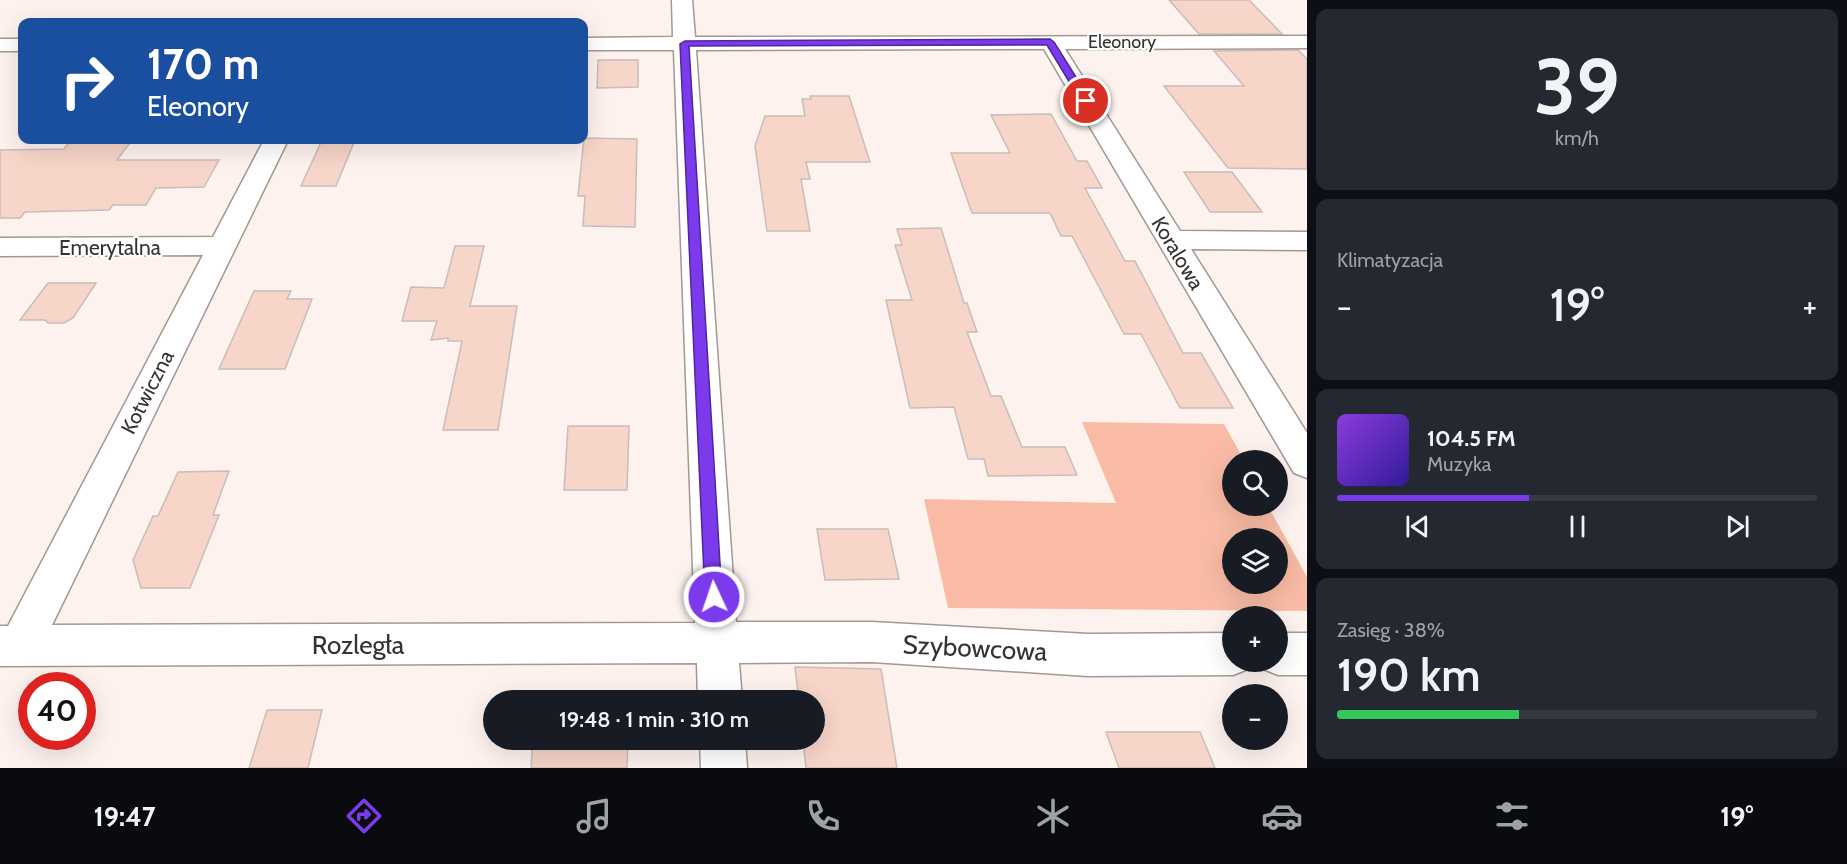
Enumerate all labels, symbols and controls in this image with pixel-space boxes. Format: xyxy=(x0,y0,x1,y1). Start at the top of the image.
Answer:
street label: Eleonory xyxy=(1088,31,1156,53)
text: 170 m xyxy=(147,38,259,90)
text: 39 xyxy=(1534,39,1620,134)
icon: right xyxy=(48,42,126,120)
pin xyxy=(1060,75,1111,126)
icon: arrive xyxy=(1069,84,1102,117)
text: Eleonory xyxy=(147,90,249,123)
text: km/h xyxy=(1555,126,1599,150)
street label: Koralowa xyxy=(1146,212,1210,294)
street label: Emerytalna xyxy=(59,235,161,260)
text: Klimatyzacja xyxy=(1337,248,1443,272)
text: 19° xyxy=(1550,278,1604,332)
text: − xyxy=(1337,286,1352,326)
text: + xyxy=(1802,286,1817,326)
street label: Kotwiczna xyxy=(115,346,179,438)
text: 104.5 FM xyxy=(1427,425,1515,452)
map controls xyxy=(1222,450,1288,750)
button: search xyxy=(1222,450,1288,516)
text: Muzyka xyxy=(1427,452,1491,476)
icon: previous xyxy=(1401,510,1434,543)
icon: pause xyxy=(1561,510,1594,543)
icon: next xyxy=(1721,510,1754,543)
button: layers xyxy=(1222,528,1288,594)
position arrow xyxy=(682,565,746,629)
button: + xyxy=(1222,606,1288,672)
text: Zasięg · 38% xyxy=(1337,618,1445,642)
street label: Szybowcowa xyxy=(902,628,1049,668)
street label: Rozległa xyxy=(312,629,405,661)
text: 190 km xyxy=(1337,648,1481,702)
speed limit sign: 40 xyxy=(18,672,96,750)
button: − xyxy=(1222,684,1288,750)
text: 19:48 · 1 min · 310 m xyxy=(559,706,749,733)
icon: directions xyxy=(343,795,385,837)
icon: music xyxy=(573,795,615,837)
icon: phone xyxy=(802,795,844,837)
icon: climate xyxy=(1032,795,1074,837)
icon: car xyxy=(1261,795,1303,837)
icon: filters xyxy=(1491,795,1533,837)
text: 19:47 xyxy=(94,800,155,833)
text: 19° xyxy=(1720,800,1753,833)

